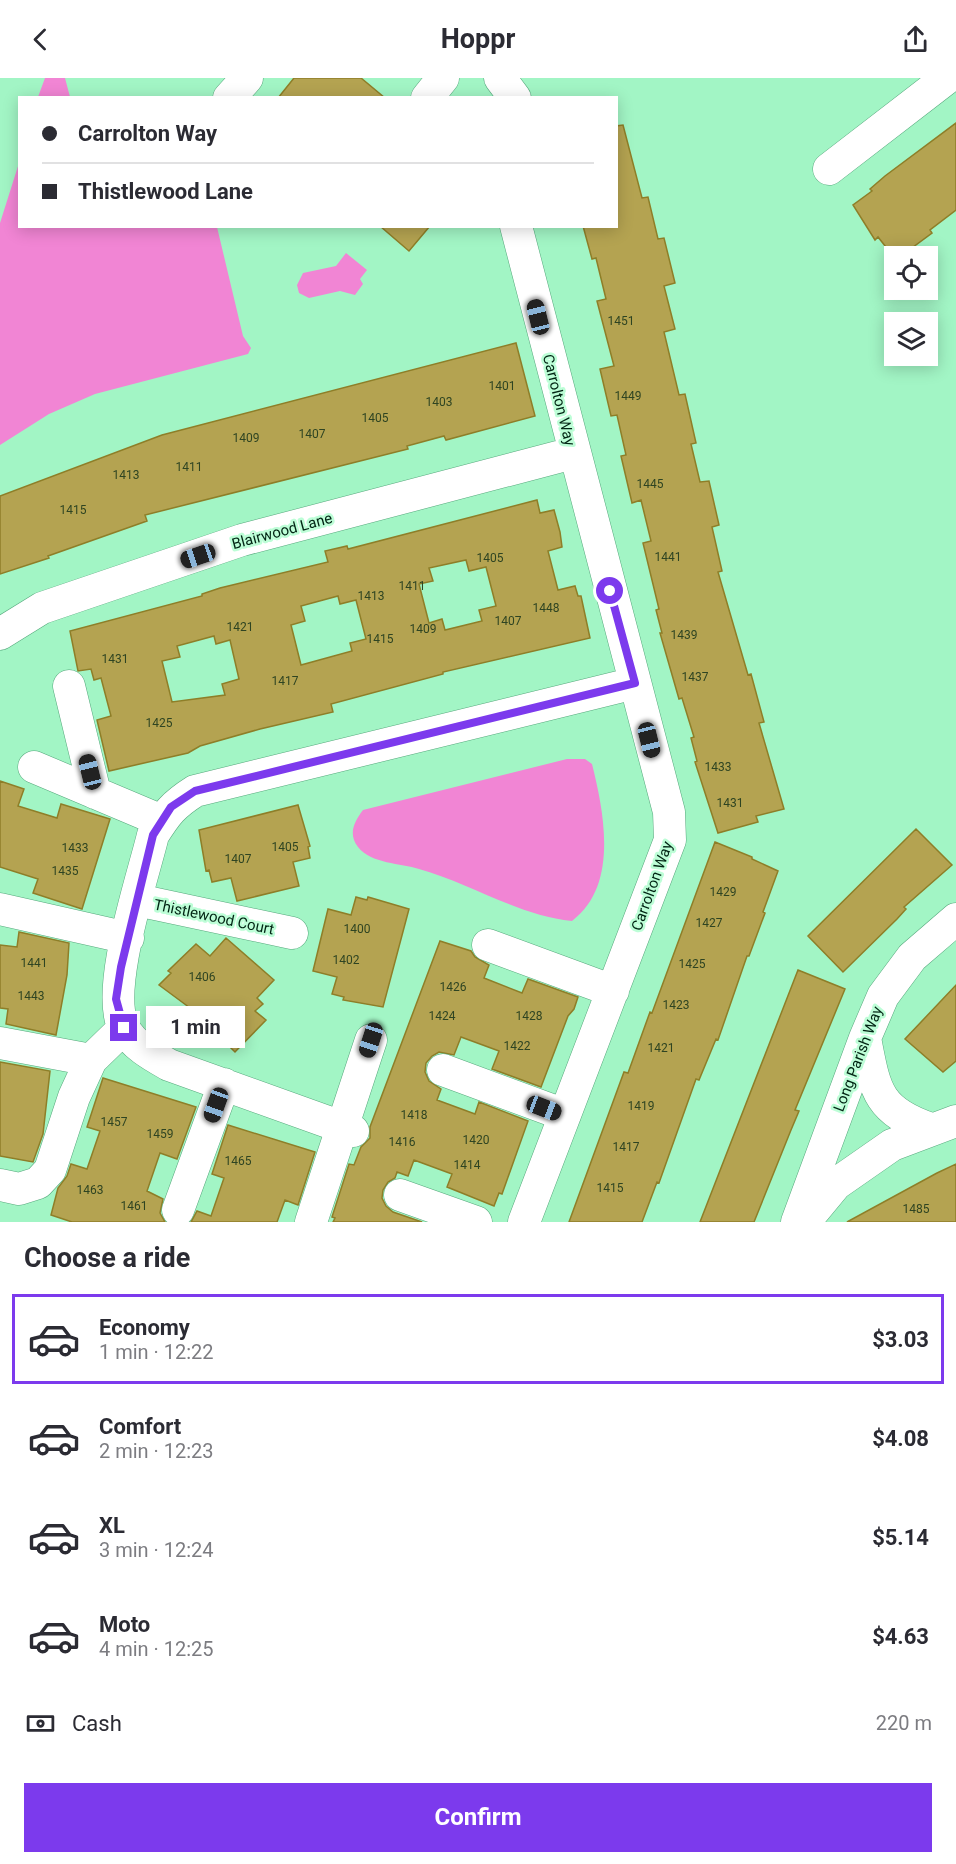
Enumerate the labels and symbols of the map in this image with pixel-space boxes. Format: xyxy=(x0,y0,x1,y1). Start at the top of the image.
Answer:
car xyxy=(525,297,551,337)
house number: 1451 xyxy=(608,314,634,328)
street label: Carrolton Way xyxy=(539,352,579,448)
house number: 1401 xyxy=(489,379,515,393)
house number: 1449 xyxy=(615,389,641,403)
house number: 1403 xyxy=(426,395,452,409)
house number: 1405 xyxy=(362,411,389,425)
house number: 1407 xyxy=(299,427,326,441)
house number: 1409 xyxy=(233,431,259,445)
house number: 1411 xyxy=(176,460,202,474)
house number: 1413 xyxy=(113,468,139,482)
house number: 1445 xyxy=(637,477,664,491)
house number: 1415 xyxy=(60,503,87,517)
street label: Blairwood Lane xyxy=(230,509,334,553)
car xyxy=(178,542,218,570)
house number: 1441 xyxy=(655,550,681,564)
house number: 1405 xyxy=(477,551,504,565)
route start xyxy=(596,577,623,604)
house number: 1411 xyxy=(399,579,425,593)
house number: 1413 xyxy=(358,589,384,603)
house number: 1448 xyxy=(533,601,560,615)
house number: 1407 xyxy=(495,614,522,628)
house number: 1421 xyxy=(227,620,253,634)
house number: 1409 xyxy=(410,622,436,636)
house number: 1439 xyxy=(671,628,697,642)
house number: 1415 xyxy=(367,632,394,646)
house number: 1431 xyxy=(102,652,128,666)
house number: 1437 xyxy=(682,670,709,684)
house number: 1417 xyxy=(272,674,299,688)
house number: 1425 xyxy=(146,716,173,730)
car xyxy=(636,720,662,760)
car xyxy=(77,752,103,792)
house number: 1433 xyxy=(705,760,731,774)
house number: 1431 xyxy=(717,796,743,810)
street label: Carrolton Way xyxy=(628,839,676,933)
house number: 1405 xyxy=(272,840,299,854)
house number: 1433 xyxy=(62,841,88,855)
house number: 1407 xyxy=(225,852,252,866)
house number: 1435 xyxy=(52,864,79,878)
house number: 1429 xyxy=(710,885,736,899)
street label: Thistlewood Court xyxy=(152,895,276,939)
house number: 1427 xyxy=(696,916,723,930)
house number: 1400 xyxy=(344,922,371,936)
house number: 1402 xyxy=(333,953,360,967)
house number: 1441 xyxy=(21,956,47,970)
house number: 1425 xyxy=(679,957,706,971)
house number: 1406 xyxy=(189,970,216,984)
house number: 1426 xyxy=(440,980,467,994)
house number: 1443 xyxy=(18,989,44,1003)
house number: 1423 xyxy=(663,998,689,1012)
street label: Long Parish Way xyxy=(830,1004,886,1114)
callout: 1 min xyxy=(145,1007,244,1049)
house number: 1424 xyxy=(429,1009,456,1023)
house number: 1428 xyxy=(516,1009,543,1023)
route end xyxy=(110,1014,137,1041)
car xyxy=(357,1020,385,1060)
house number: 1422 xyxy=(504,1039,531,1053)
house number: 1421 xyxy=(648,1041,674,1055)
car xyxy=(201,1085,231,1125)
car xyxy=(524,1093,564,1123)
house number: 1419 xyxy=(628,1099,654,1113)
house number: 1418 xyxy=(401,1108,428,1122)
house number: 1457 xyxy=(101,1115,128,1129)
house number: 1459 xyxy=(147,1127,173,1141)
house number: 1420 xyxy=(463,1133,490,1147)
house number: 1416 xyxy=(389,1135,416,1149)
house number: 1417 xyxy=(613,1140,640,1154)
house number: 1465 xyxy=(225,1154,252,1168)
house number: 1414 xyxy=(454,1158,481,1172)
house number: 1415 xyxy=(597,1181,624,1195)
house number: 1463 xyxy=(77,1183,103,1197)
house number: 1461 xyxy=(121,1199,147,1213)
house number: 1485 xyxy=(903,1202,930,1216)

